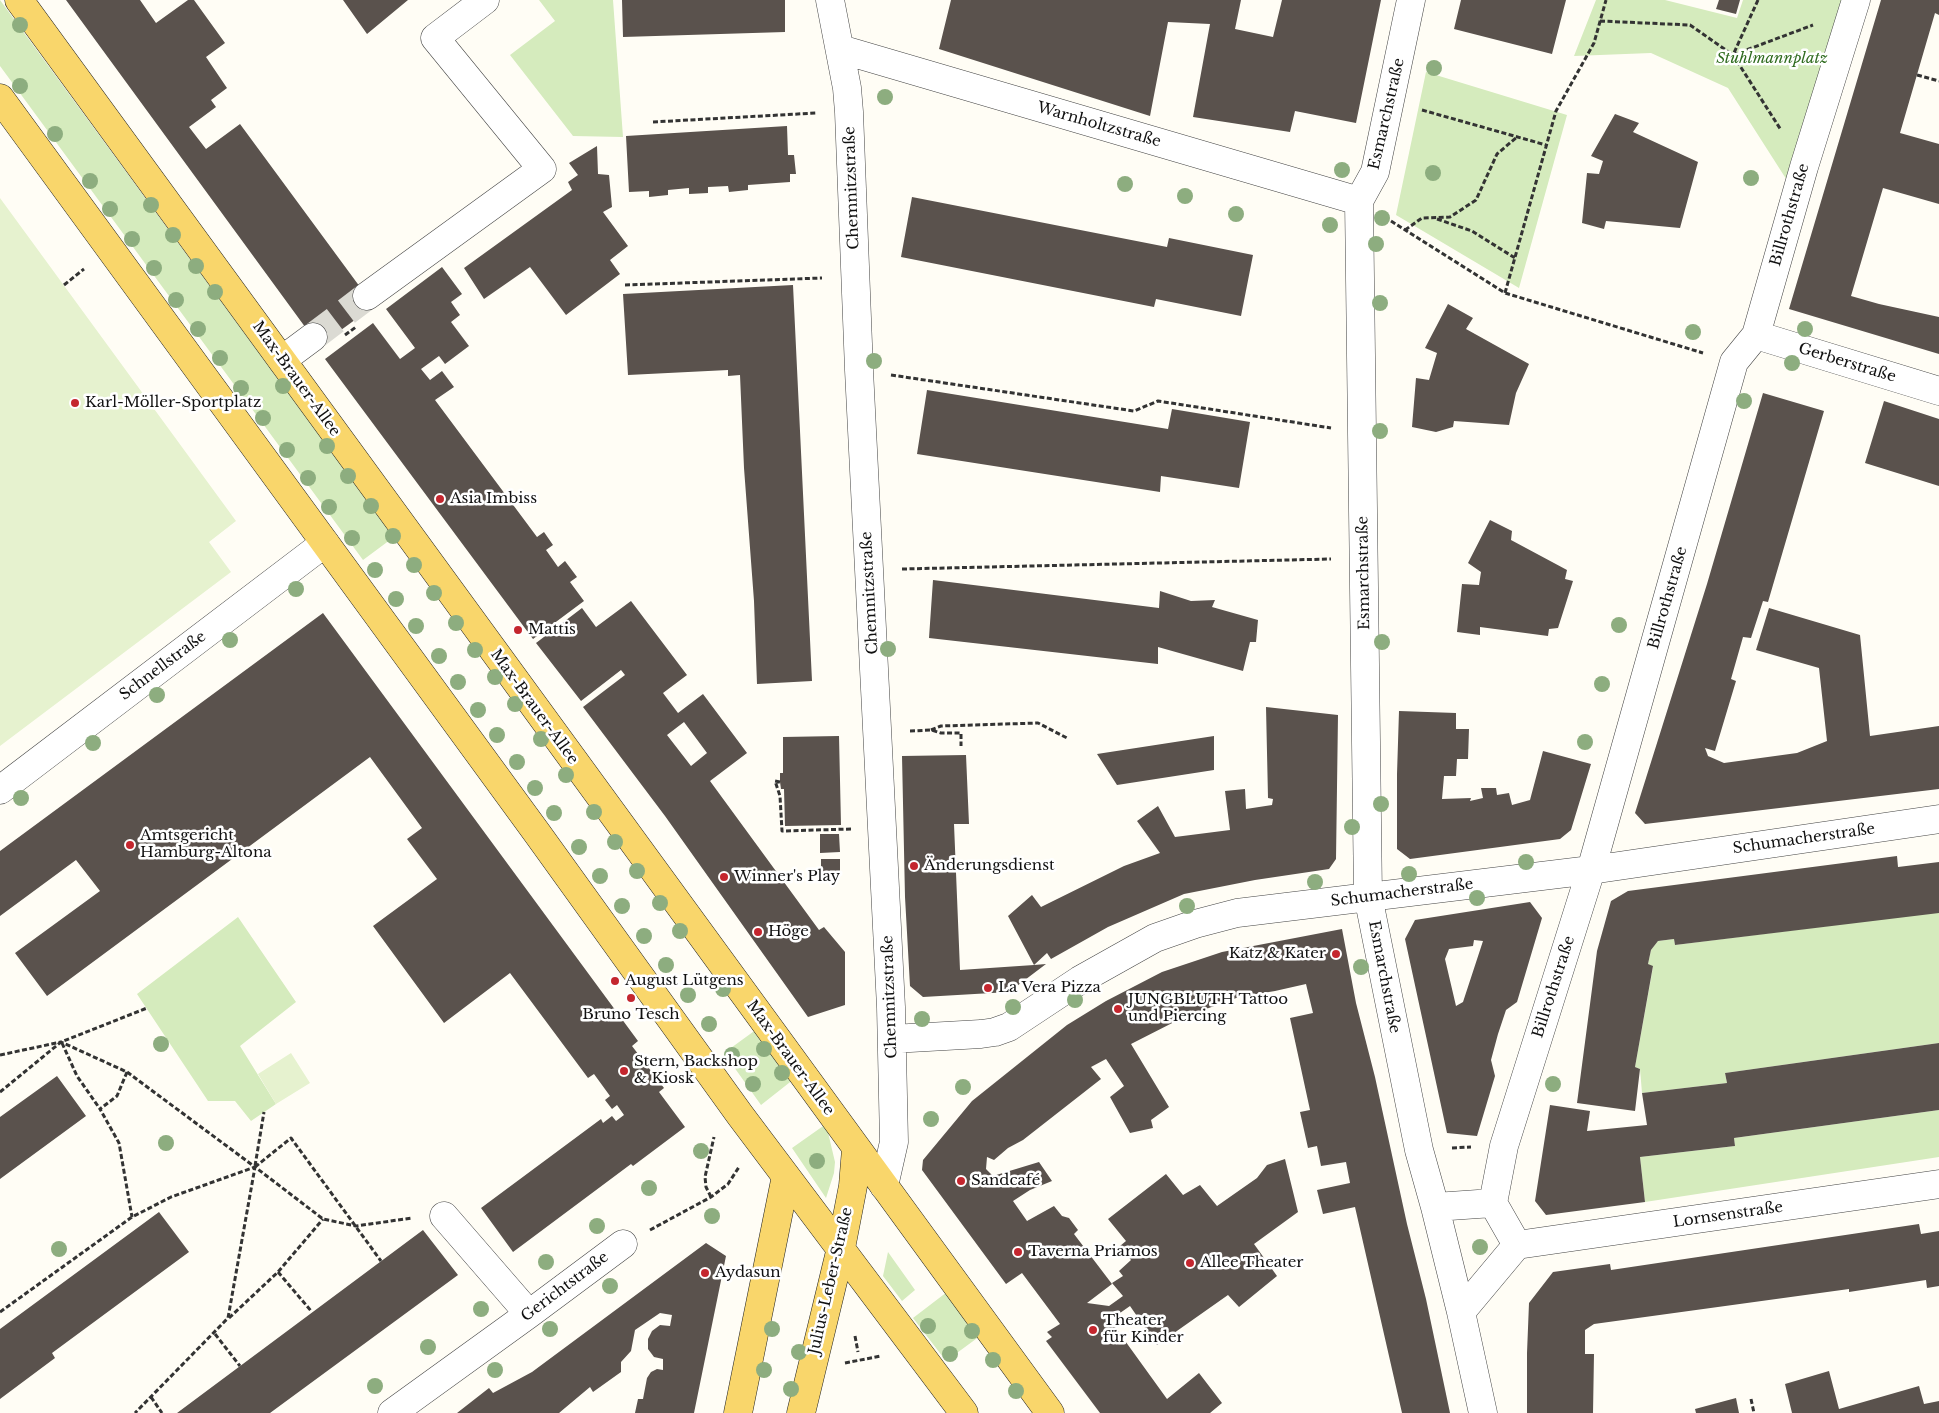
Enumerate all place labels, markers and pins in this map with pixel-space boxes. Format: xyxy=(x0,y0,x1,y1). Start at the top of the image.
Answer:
place label: Karl-Möller-Sportplatz xyxy=(85,394,261,412)
marker: Karl-Möller-Sportplatz xyxy=(69,397,81,409)
place label: Asia Imbiss xyxy=(450,490,537,508)
marker: Asia Imbiss xyxy=(434,493,446,505)
place label: Mattis xyxy=(528,621,576,639)
marker: Mattis xyxy=(512,624,524,636)
place label: Amtsgericht Hamburg-Altona xyxy=(140,827,272,862)
marker: Amtsgericht Hamburg-Altona xyxy=(124,839,136,851)
place label: Änderungsdienst xyxy=(924,857,1055,875)
marker: Änderungsdienst xyxy=(908,860,920,872)
place label: Winner's Play xyxy=(734,868,840,886)
marker: Winner's Play xyxy=(718,871,730,883)
place label: Höge xyxy=(768,923,809,941)
marker: Höge xyxy=(752,926,764,938)
place label: Katz & Kater xyxy=(1229,945,1326,963)
marker: Katz & Kater xyxy=(1330,948,1342,960)
place label: August Lütgens xyxy=(625,972,744,990)
marker: August Lütgens xyxy=(609,975,621,987)
place label: La Vera Pizza xyxy=(998,979,1101,997)
marker: La Vera Pizza xyxy=(982,982,994,994)
place label: JUNGBLUTH Tattoo und Piercing xyxy=(1128,991,1288,1026)
marker: Bruno Tesch xyxy=(625,992,637,1004)
marker: JUNGBLUTH Tattoo und Piercing xyxy=(1112,1003,1124,1015)
place label: Bruno Tesch xyxy=(582,1006,680,1024)
place label: Stern, Backshop & Kiosk xyxy=(634,1053,758,1088)
marker: Stern, Backshop & Kiosk xyxy=(618,1065,630,1077)
place label: Sandcafé xyxy=(971,1172,1040,1190)
marker: Sandcafé xyxy=(955,1175,967,1187)
place label: Taverna Priamos xyxy=(1028,1243,1158,1261)
marker: Taverna Priamos xyxy=(1012,1246,1024,1258)
place label: Allee Theater xyxy=(1200,1254,1304,1272)
marker: Allee Theater xyxy=(1184,1257,1196,1269)
place label: Aydasun xyxy=(715,1264,781,1282)
marker: Aydasun xyxy=(699,1267,711,1279)
place label: Theater für Kinder xyxy=(1103,1312,1184,1347)
marker: Theater für Kinder xyxy=(1087,1324,1099,1336)

